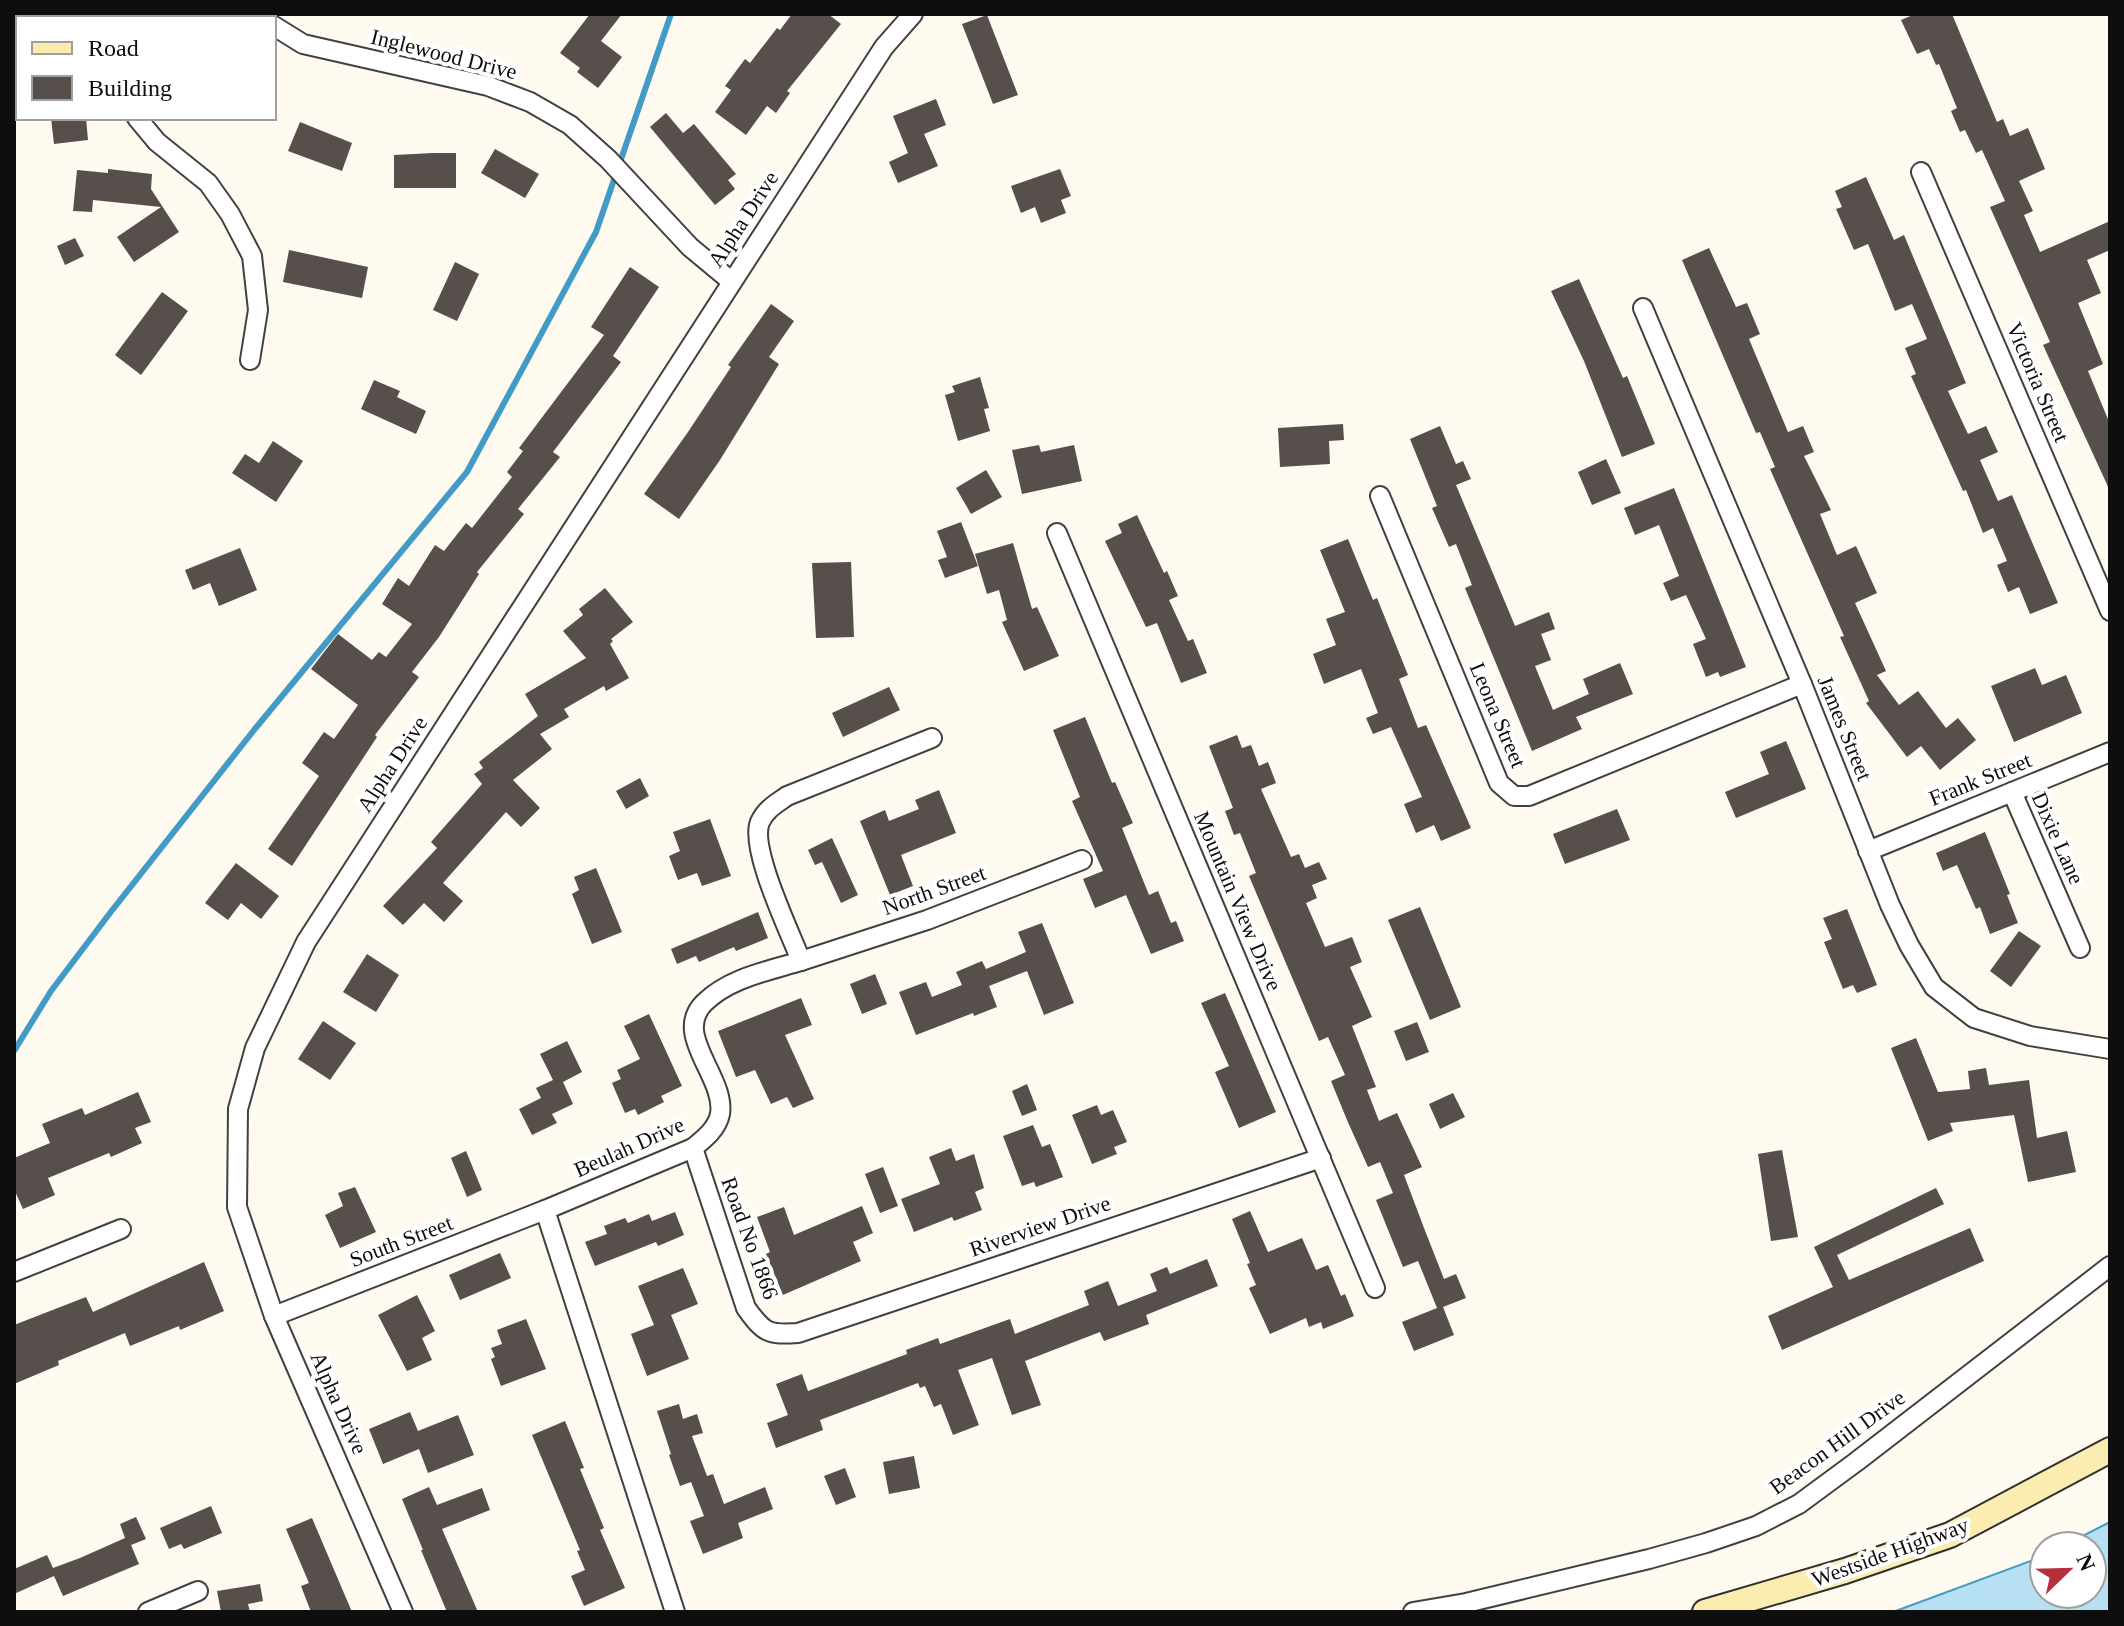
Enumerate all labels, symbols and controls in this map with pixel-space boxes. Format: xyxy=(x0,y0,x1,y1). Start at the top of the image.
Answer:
legend xyxy=(16,16,276,120)
street label: Inglewood Drive xyxy=(368,24,520,84)
text: Road xyxy=(88,35,139,61)
text: Building xyxy=(88,75,172,101)
street label: Alpha Drive xyxy=(703,166,783,272)
street label: Victoria Street xyxy=(2002,318,2074,446)
street label: Leona Street xyxy=(1465,659,1531,771)
street label: James Street xyxy=(1813,672,1877,784)
street label: Alpha Drive xyxy=(352,711,432,817)
street label: Frank Street xyxy=(1925,747,2035,811)
street label: Dixie Lane xyxy=(2027,788,2089,888)
street label: Mountain View Drive xyxy=(1189,807,1287,995)
street label: North Street xyxy=(879,860,989,920)
street label: Beulah Drive xyxy=(570,1112,688,1182)
street label: Road No 1866 xyxy=(716,1173,784,1303)
street label: Riverview Drive xyxy=(966,1190,1114,1262)
street label: South Street xyxy=(346,1210,456,1272)
street label: Alpha Drive xyxy=(305,1348,373,1458)
street label: Beacon Hill Drive xyxy=(1764,1384,1910,1500)
street label: Westside Highway xyxy=(1808,1512,1972,1592)
north arrow xyxy=(2028,1530,2108,1610)
text: N xyxy=(2071,1550,2101,1575)

